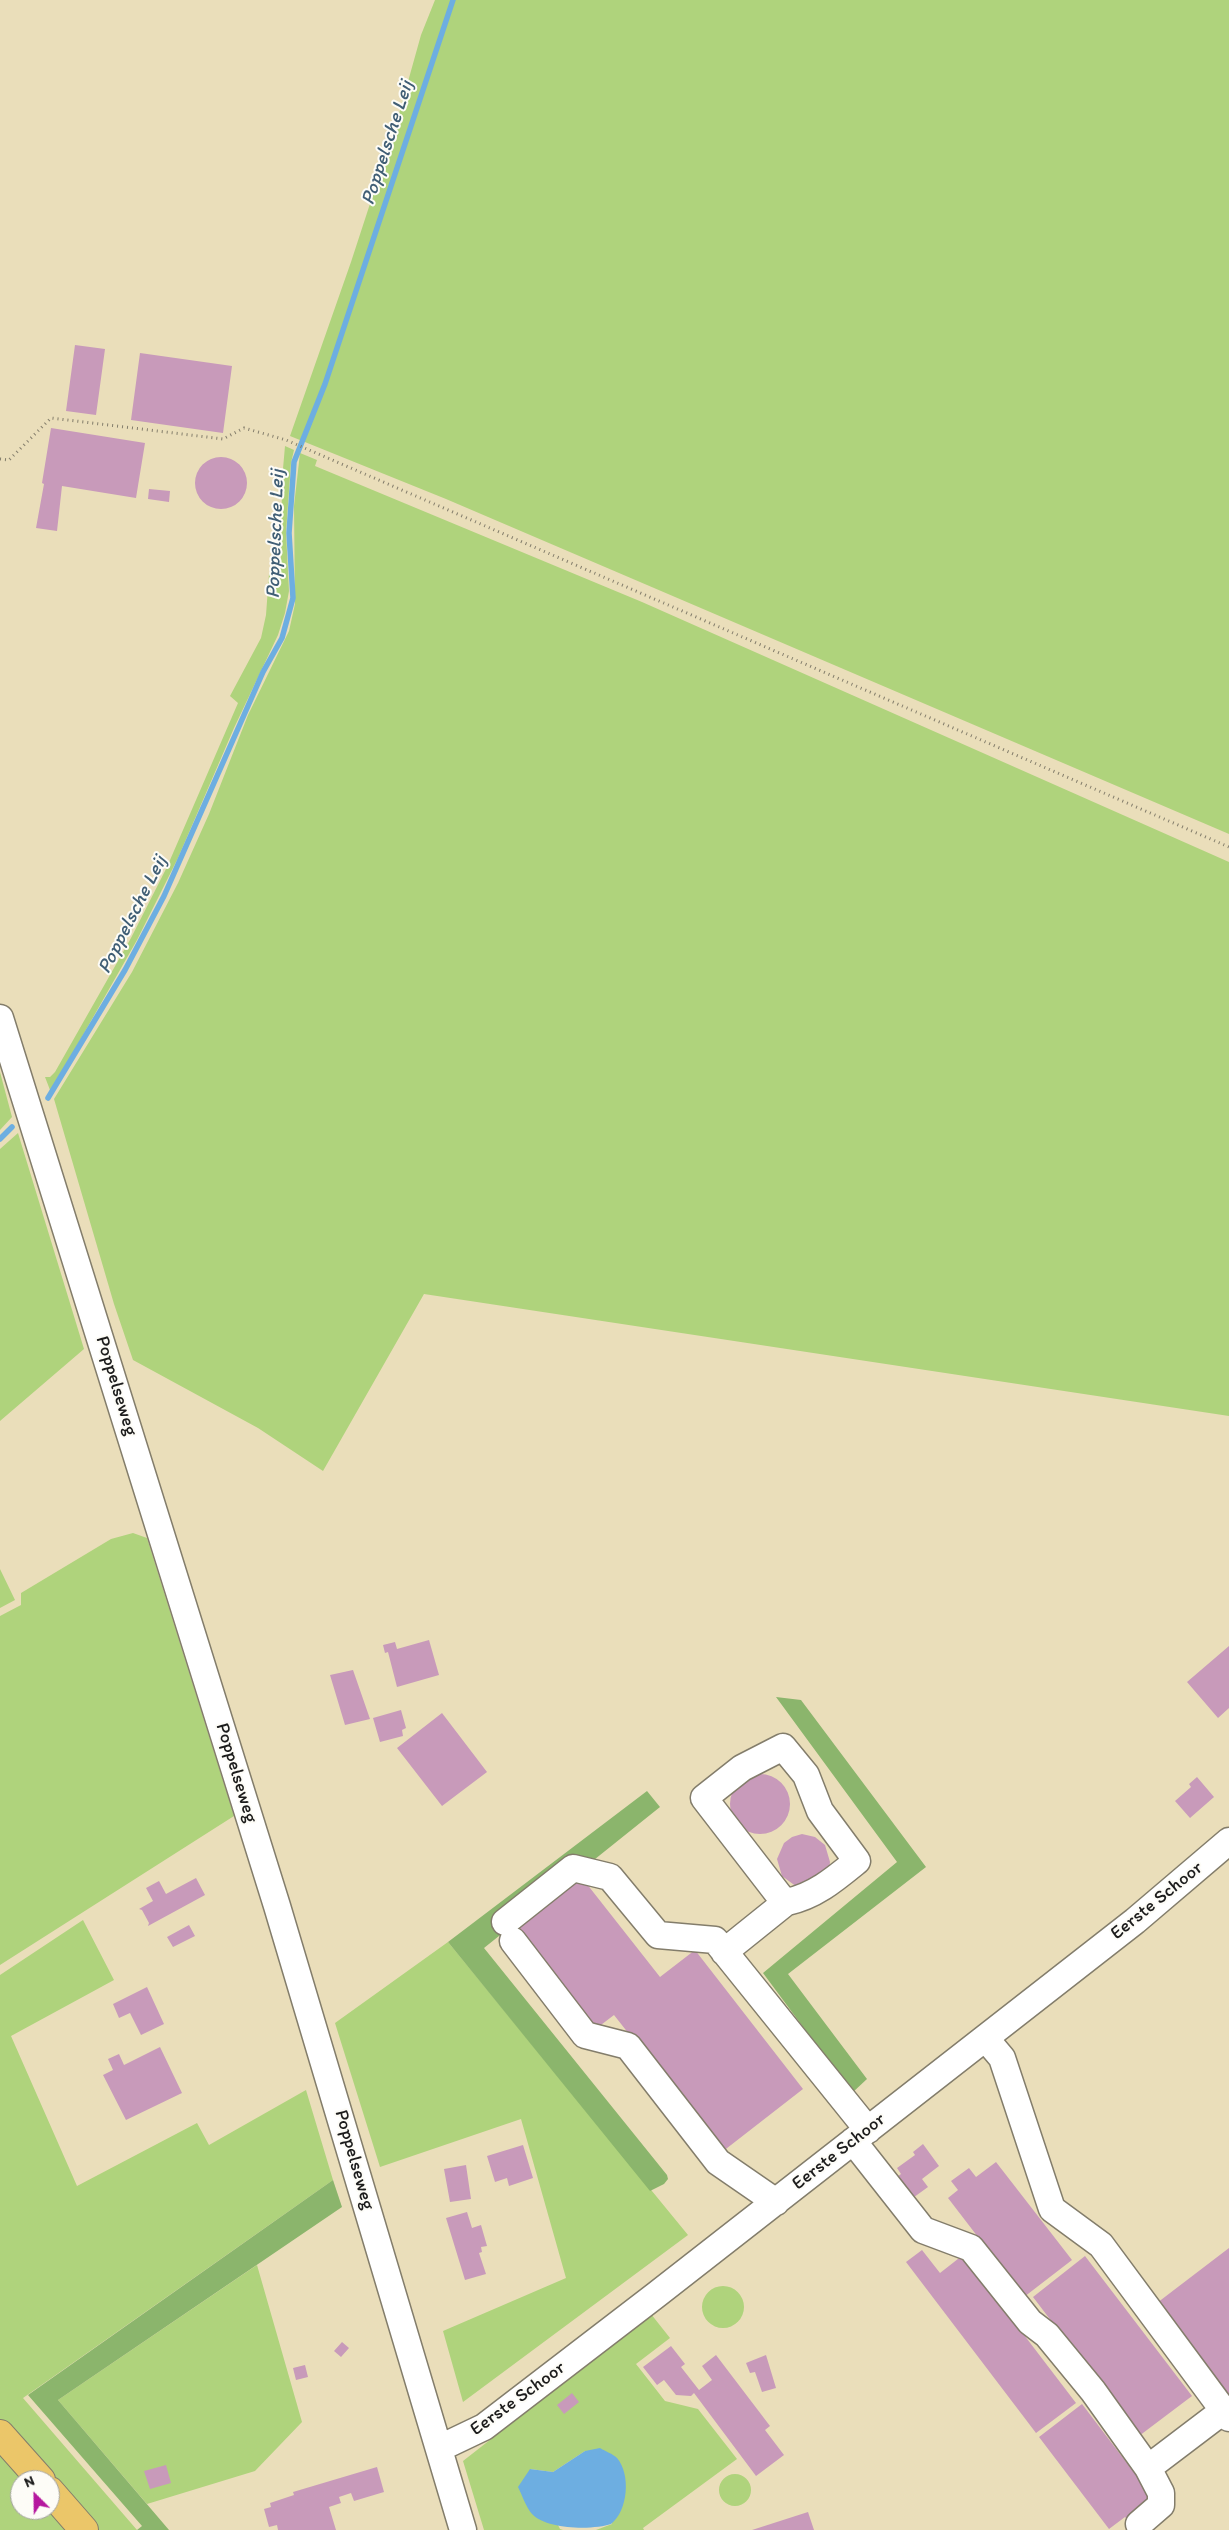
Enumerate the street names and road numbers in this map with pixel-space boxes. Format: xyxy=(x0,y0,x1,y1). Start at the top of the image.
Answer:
street label: Poppelseweg xyxy=(90,1333,142,1439)
street label: Poppelseweg xyxy=(210,1720,262,1826)
street label: Eerste Schoor xyxy=(1106,1857,1208,1945)
street label: Poppelseweg xyxy=(329,2107,379,2213)
street label: Eerste Schoor xyxy=(788,2108,890,2196)
street label: Eerste Schoor xyxy=(466,2357,570,2441)

